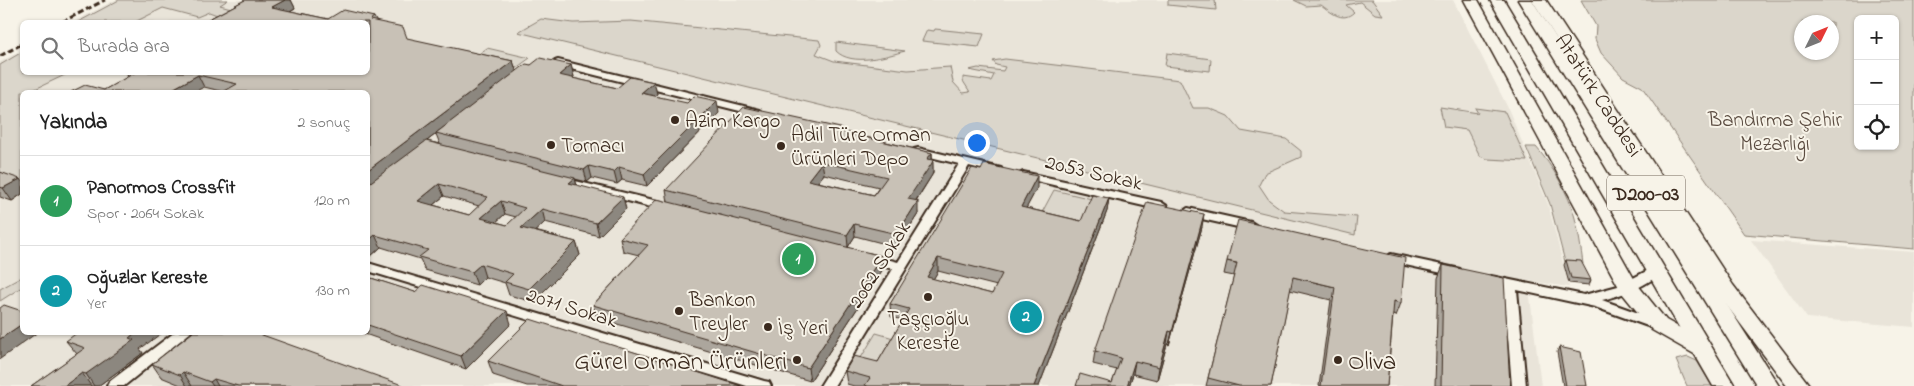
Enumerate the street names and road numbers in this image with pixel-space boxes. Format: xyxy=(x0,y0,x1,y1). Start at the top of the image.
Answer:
street label: Atatürk Caddesi xyxy=(1546,29,1648,164)
street label: 2053 Sokak xyxy=(1042,148,1146,200)
road number: D200-03 xyxy=(1607,176,1685,210)
street label: 2062 Sokak xyxy=(842,215,920,315)
street label: 2071 Sokak xyxy=(522,281,621,337)

